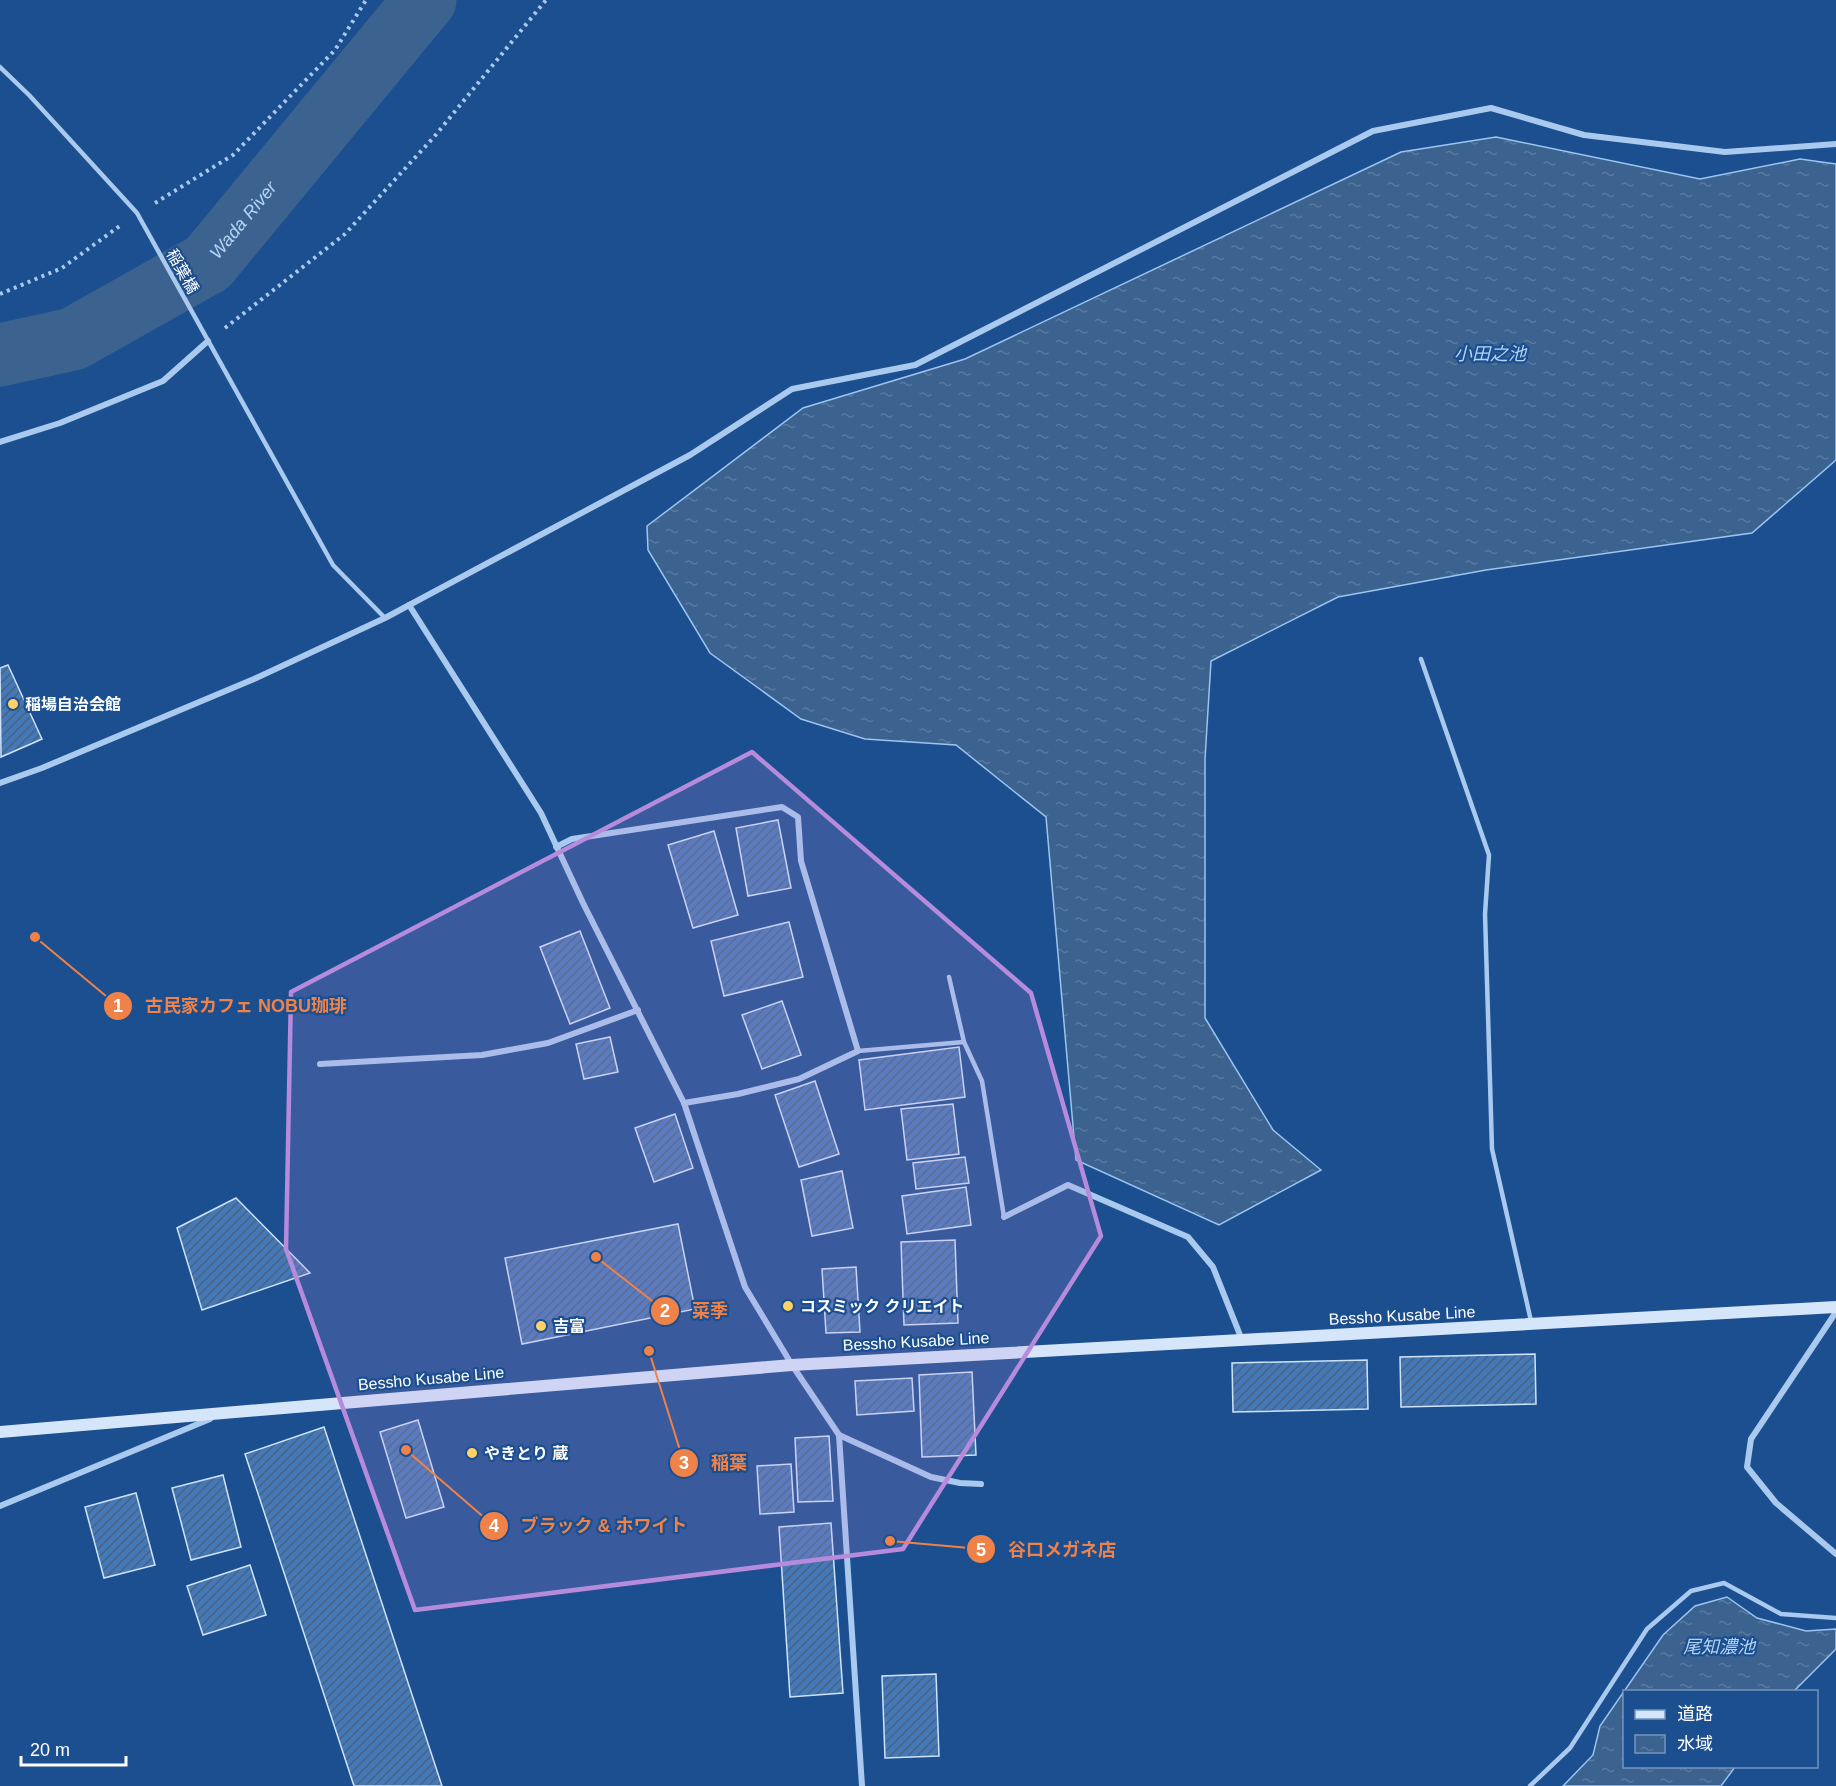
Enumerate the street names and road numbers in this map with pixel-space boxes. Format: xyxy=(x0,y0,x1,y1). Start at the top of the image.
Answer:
street label: 稲葉橋 xyxy=(163,246,202,296)
street label: Bessho Kusabe Line xyxy=(1328,1303,1476,1328)
street label: Bessho Kusabe Line xyxy=(842,1329,990,1354)
street label: Bessho Kusabe Line xyxy=(357,1364,505,1393)

